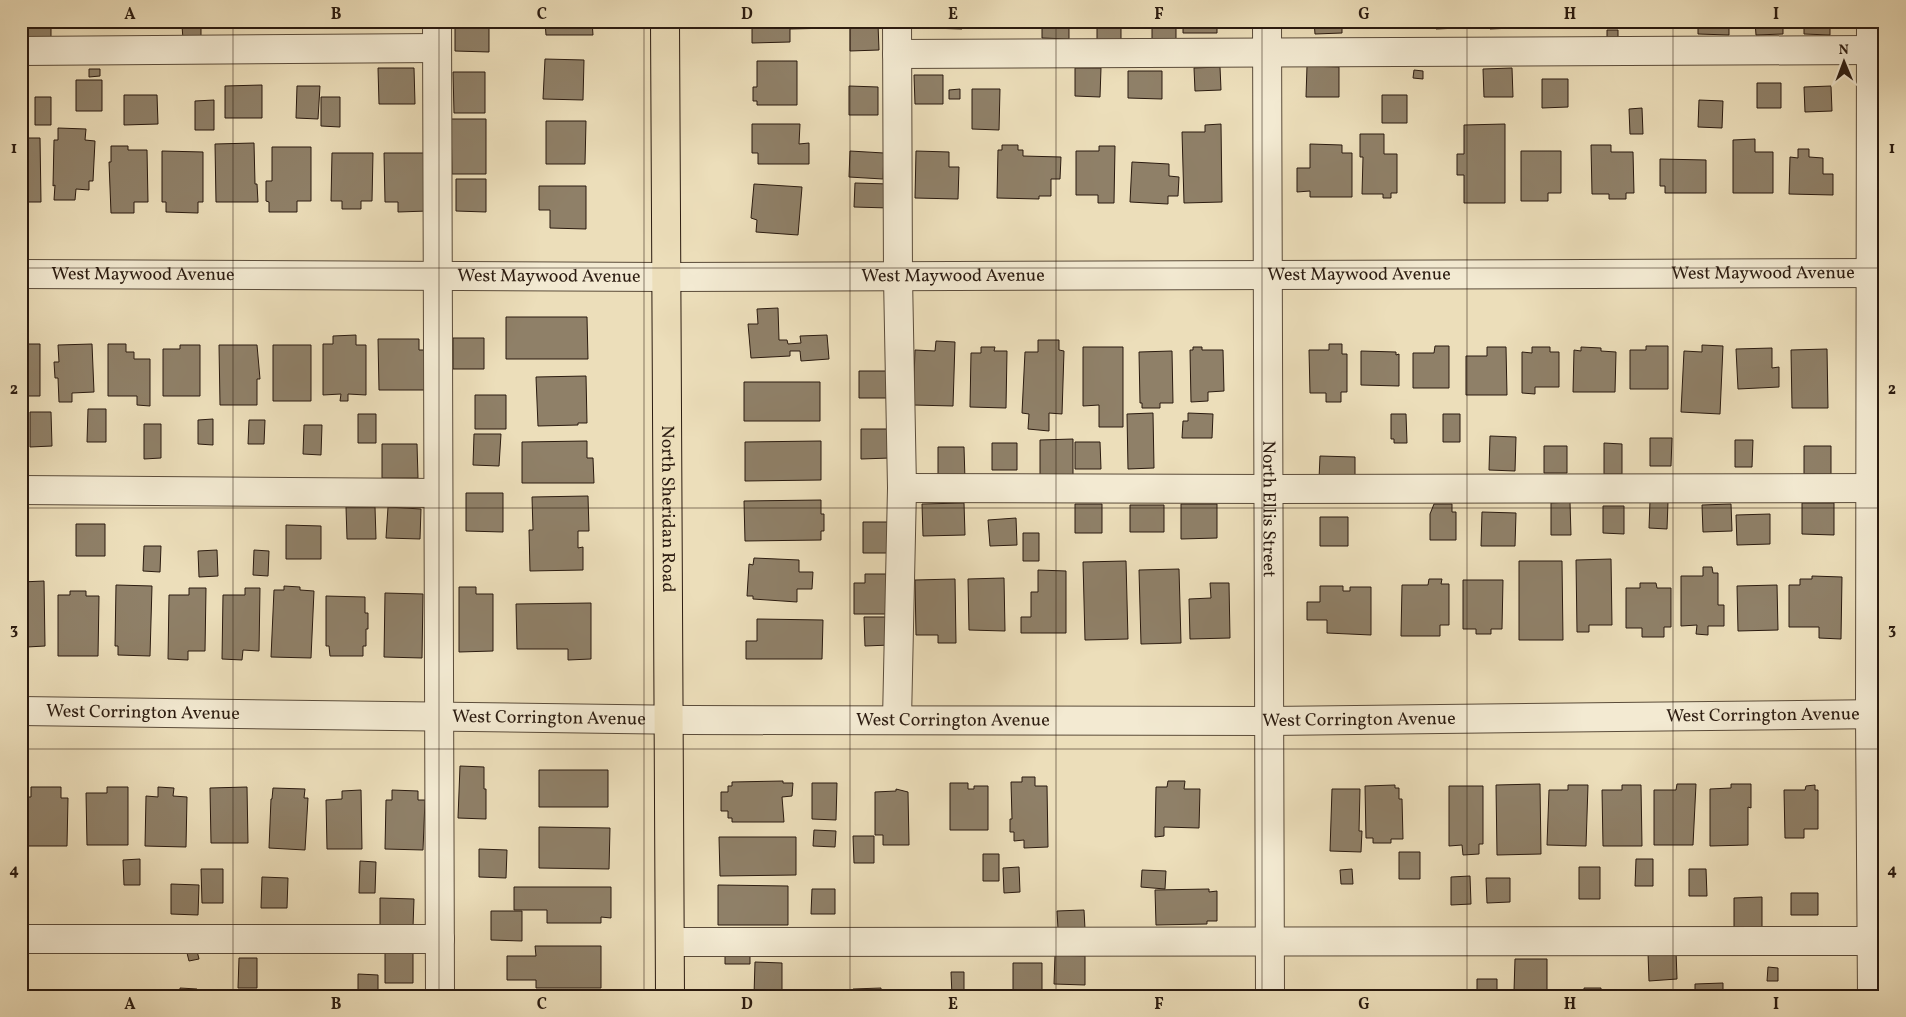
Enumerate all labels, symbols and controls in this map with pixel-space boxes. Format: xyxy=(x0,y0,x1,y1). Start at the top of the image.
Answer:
text: A xyxy=(124,4,136,26)
text: B xyxy=(331,4,342,26)
text: C xyxy=(537,4,547,26)
text: D xyxy=(741,4,753,26)
text: E xyxy=(948,4,958,26)
text: F xyxy=(1154,4,1164,26)
text: G xyxy=(1358,4,1370,26)
text: H xyxy=(1564,4,1576,26)
text: I xyxy=(1773,4,1779,26)
north arrow xyxy=(1818,38,1868,88)
text: N xyxy=(1839,41,1849,60)
text: 1 xyxy=(11,138,17,160)
text: 1 xyxy=(1889,138,1895,160)
street label: West Maywood Avenue xyxy=(1671,261,1855,286)
street label: West Maywood Avenue xyxy=(51,262,235,287)
street label: West Maywood Avenue xyxy=(1267,262,1451,288)
street label: West Maywood Avenue xyxy=(861,263,1045,289)
street label: West Maywood Avenue xyxy=(457,264,641,289)
text: 2 xyxy=(10,379,18,401)
text: 2 xyxy=(1888,379,1896,401)
street label: North Sheridan Road xyxy=(655,425,680,593)
street label: North Ellis Street xyxy=(1256,441,1281,577)
text: 3 xyxy=(10,619,18,641)
text: 3 xyxy=(1888,619,1896,641)
street label: West Corrington Avenue xyxy=(46,699,240,726)
street label: West Corrington Avenue xyxy=(1666,702,1860,729)
street label: West Corrington Avenue xyxy=(452,704,646,732)
street label: West Corrington Avenue xyxy=(1262,706,1456,734)
street label: West Corrington Avenue xyxy=(856,708,1050,733)
text: 4 xyxy=(9,860,19,882)
text: 4 xyxy=(1887,860,1897,882)
text: A xyxy=(124,994,136,1016)
text: B xyxy=(331,994,342,1016)
text: C xyxy=(537,994,547,1016)
text: D xyxy=(741,994,753,1016)
text: E xyxy=(948,994,958,1016)
text: F xyxy=(1154,994,1164,1016)
text: G xyxy=(1358,994,1370,1016)
text: H xyxy=(1564,994,1576,1016)
text: I xyxy=(1773,994,1779,1016)

